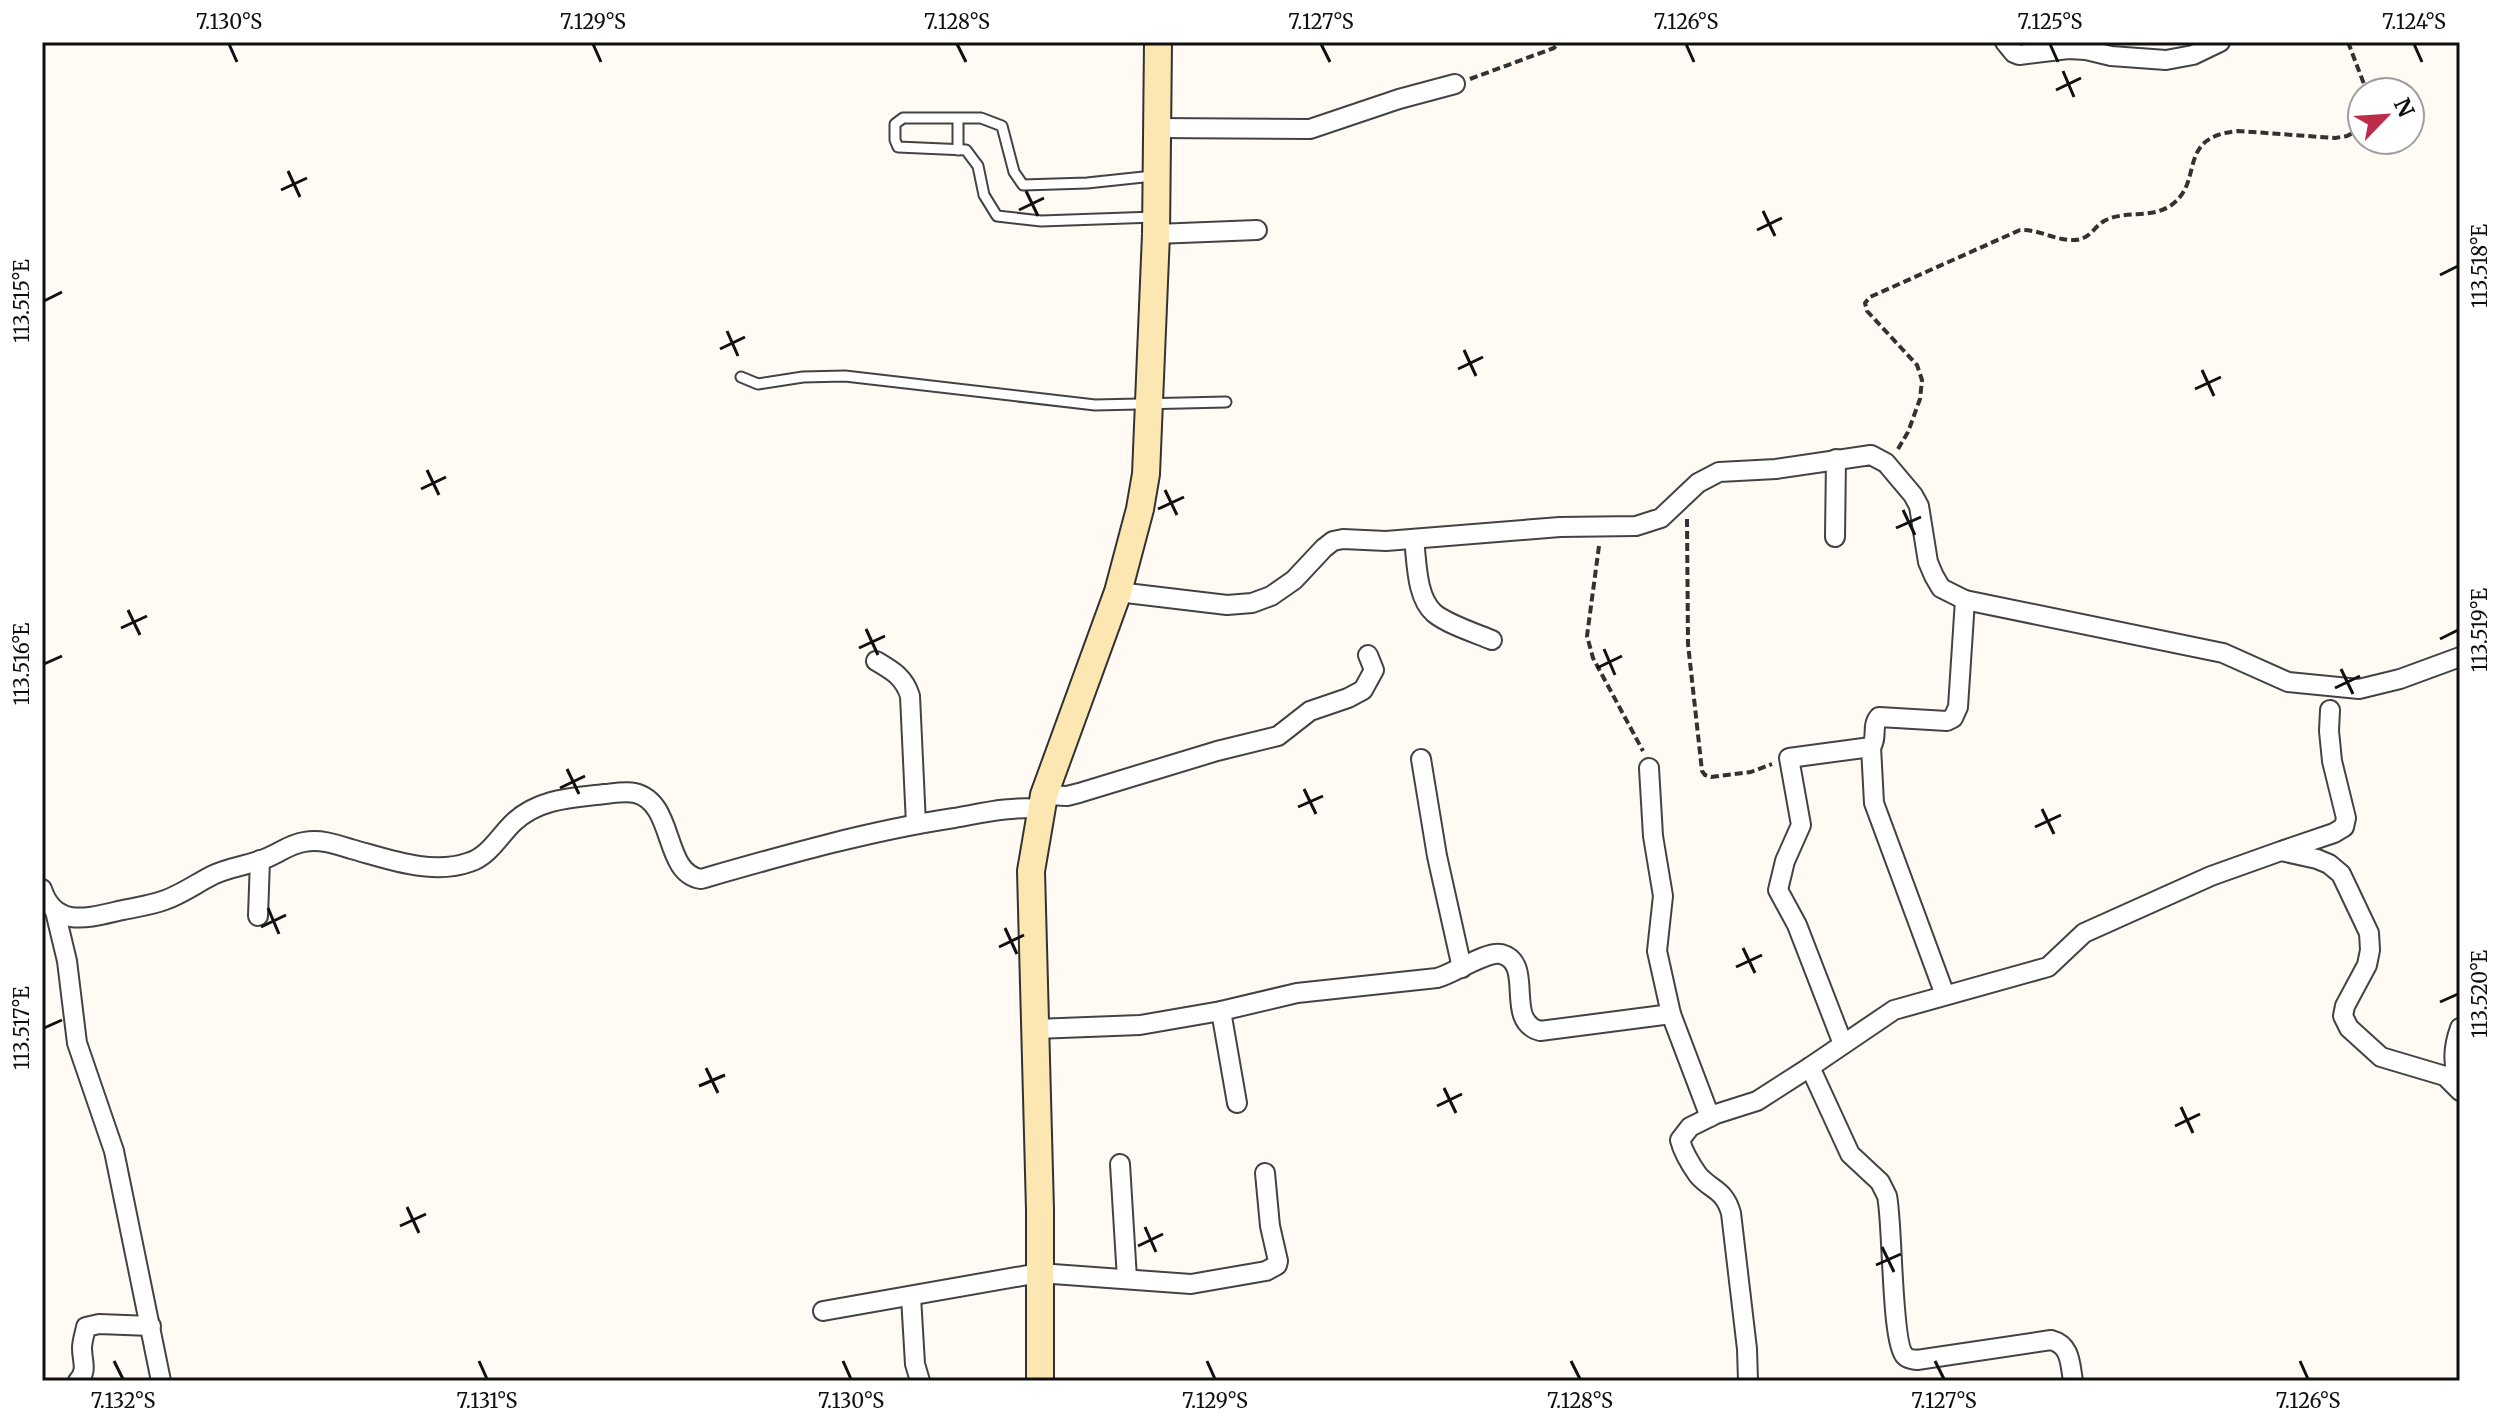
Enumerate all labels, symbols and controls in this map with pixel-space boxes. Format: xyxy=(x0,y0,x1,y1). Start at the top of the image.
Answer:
text: 7.130°S xyxy=(196,9,262,34)
text: 7.129°S xyxy=(560,9,626,34)
text: 7.128°S xyxy=(924,9,990,34)
text: 7.127°S xyxy=(1288,9,1354,34)
text: 7.126°S xyxy=(1654,9,1718,34)
text: 7.125°S xyxy=(2018,9,2083,34)
text: 7.124°S xyxy=(2382,9,2446,34)
north arrow xyxy=(2346,76,2426,156)
text: N xyxy=(2388,94,2421,122)
text: 113.518°E xyxy=(2467,224,2492,308)
text: 113.515°E xyxy=(9,259,34,343)
text: 113.519°E xyxy=(2467,588,2492,672)
text: 113.516°E xyxy=(9,622,34,705)
text: 113.520°E xyxy=(2467,950,2492,1038)
text: 113.517°E xyxy=(9,986,34,1070)
text: 7.132°S xyxy=(91,1388,155,1413)
text: 7.131°S xyxy=(457,1388,518,1413)
text: 7.130°S xyxy=(818,1388,884,1413)
text: 7.129°S xyxy=(1182,1388,1248,1413)
text: 7.128°S xyxy=(1547,1388,1613,1413)
text: 7.127°S xyxy=(1911,1388,1977,1413)
text: 7.126°S xyxy=(2276,1388,2340,1413)

